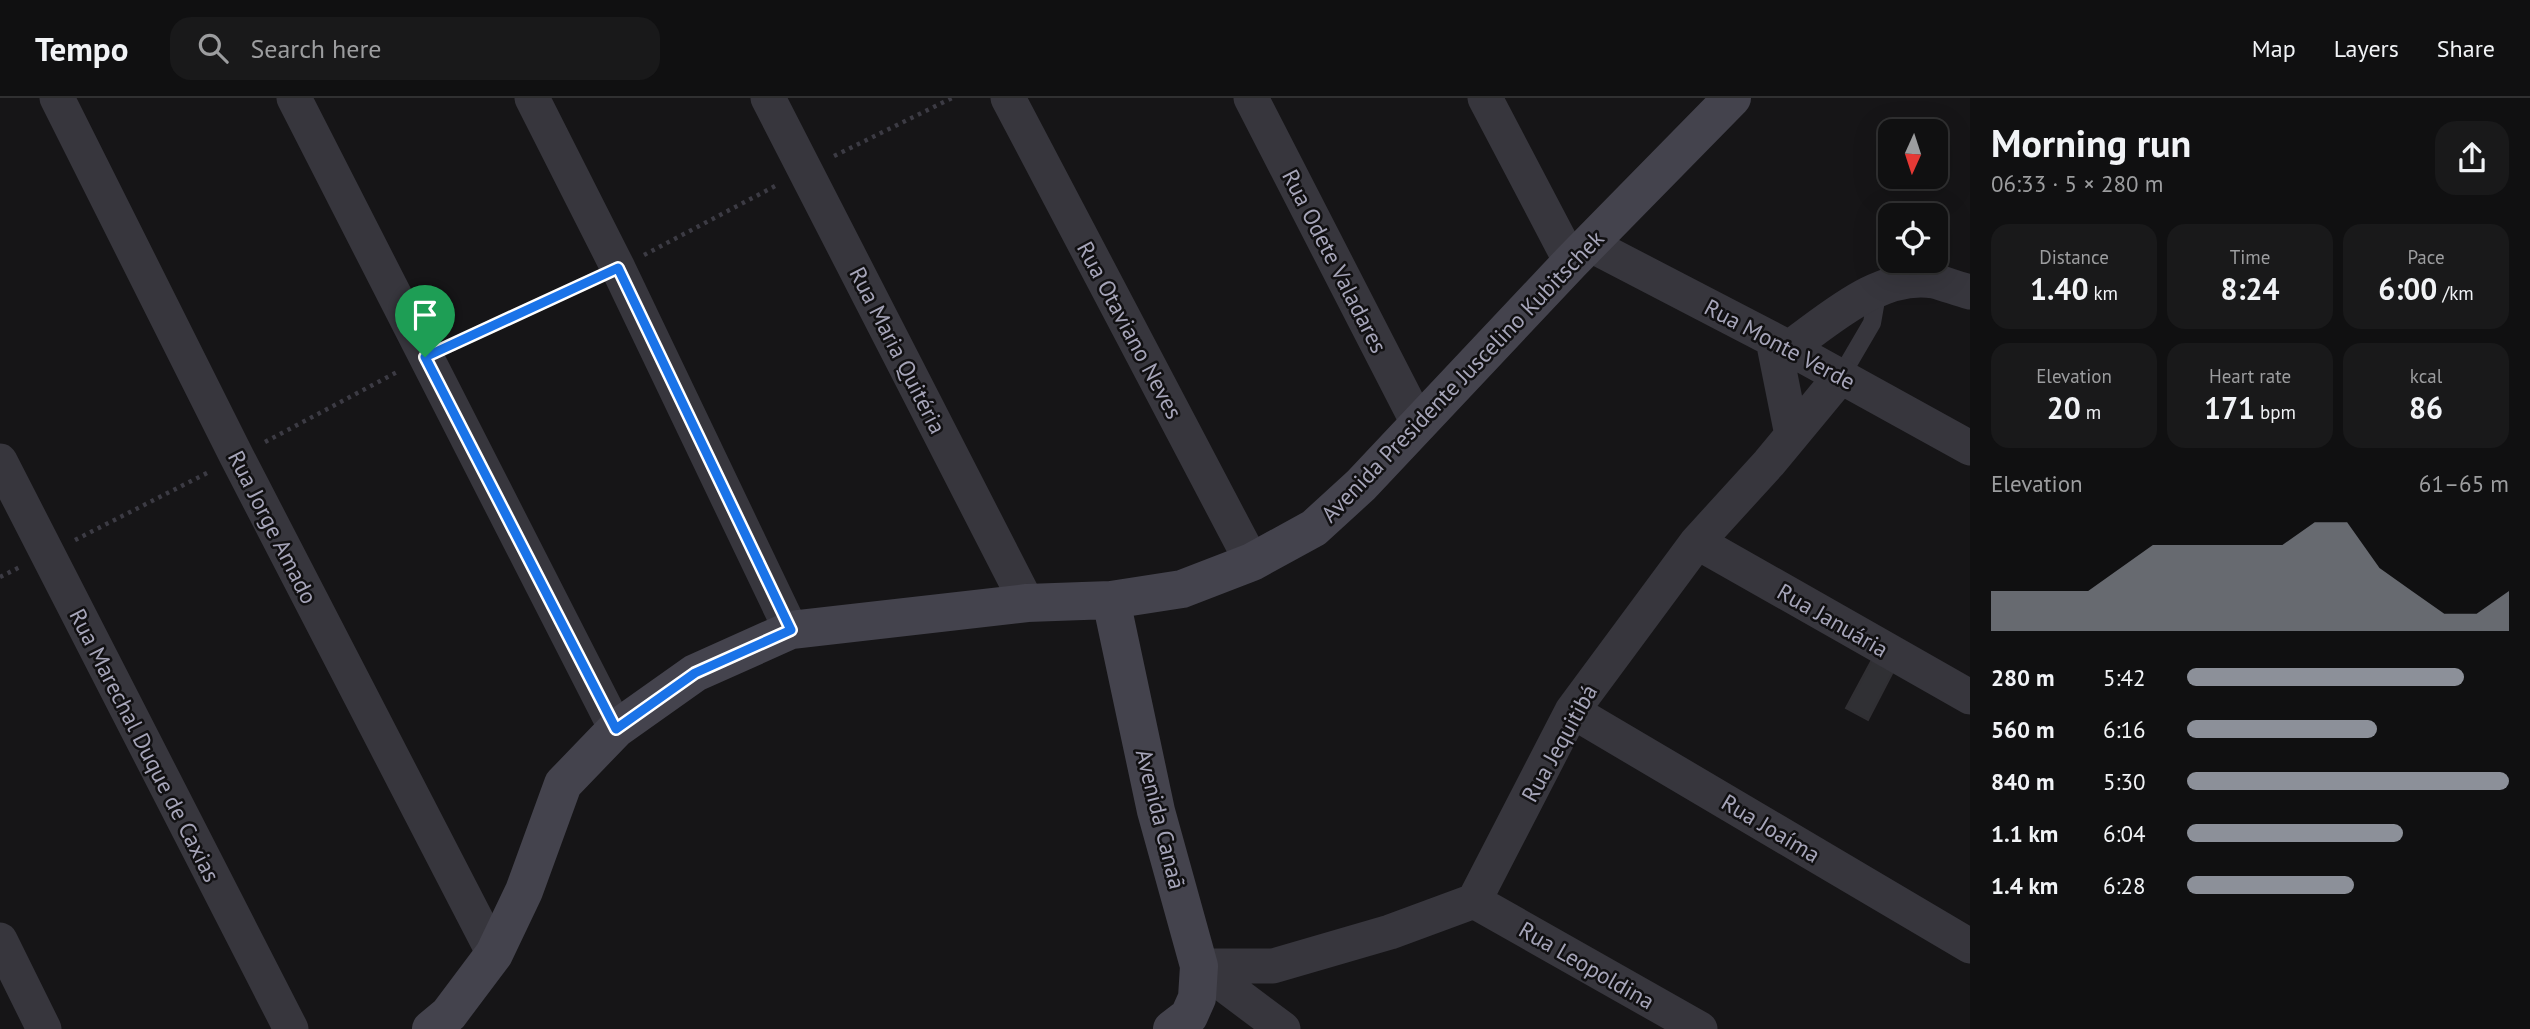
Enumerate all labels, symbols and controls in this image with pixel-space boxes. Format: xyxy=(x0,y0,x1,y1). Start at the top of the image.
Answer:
search box xyxy=(170,17,660,80)
text: Tempo xyxy=(35,27,128,70)
icon: search xyxy=(194,29,232,67)
text: Search here xyxy=(250,32,382,65)
text: Map xyxy=(2252,33,2296,64)
text: Layers xyxy=(2334,33,2399,64)
text: Share xyxy=(2437,33,2495,64)
text: Morning run xyxy=(1991,118,2191,167)
north arrow xyxy=(1878,119,1948,189)
map controls xyxy=(1878,119,1948,273)
button: share xyxy=(2435,121,2509,195)
street label: Rua Odete Valadares xyxy=(1276,164,1394,358)
text: 06:33 · 5 × 280 m xyxy=(1991,169,2163,198)
button: locate xyxy=(1878,203,1948,273)
street label: Avenida Presidente Juscelino Kubitschek xyxy=(1314,224,1610,528)
street label: Rua Otaviano Neves xyxy=(1071,236,1189,424)
text: Distance xyxy=(2039,245,2109,269)
text: Time xyxy=(2230,245,2270,269)
text: Pace xyxy=(2407,245,2445,269)
street label: Rua Maria Quitéria xyxy=(843,262,953,438)
text: 1.40 xyxy=(2030,269,2088,308)
text: 8:24 xyxy=(2220,269,2280,308)
text: 6:00 xyxy=(2378,269,2437,308)
text: km xyxy=(2088,281,2118,305)
text: /km xyxy=(2437,281,2474,305)
pin xyxy=(395,285,455,357)
street label: Rua Monte Verde xyxy=(1700,292,1860,396)
icon: arrive xyxy=(406,296,444,334)
text: Elevation xyxy=(2036,364,2112,388)
text: Heart rate xyxy=(2209,364,2291,388)
text: kcal xyxy=(2410,364,2442,388)
text: 20 xyxy=(2047,388,2081,427)
text: 171 xyxy=(2204,388,2255,427)
text: 86 xyxy=(2409,388,2443,427)
text: m xyxy=(2081,400,2101,424)
text: bpm xyxy=(2255,400,2296,424)
street label: Rua Jorge Amado xyxy=(222,446,324,608)
text: Elevation xyxy=(1991,469,2083,498)
text: 61–65 m xyxy=(2419,469,2509,498)
street label: Rua Januária xyxy=(1772,577,1894,663)
street label: Rua Marechal Duque de Caxias xyxy=(63,603,227,887)
text: 280 m xyxy=(1991,663,2054,692)
text: 5:42 xyxy=(2103,663,2146,692)
street label: Rua Jequitibá xyxy=(1515,679,1603,807)
text: 560 m xyxy=(1991,715,2054,744)
text: 6:16 xyxy=(2103,715,2146,744)
street label: Avenida Canaã xyxy=(1130,746,1192,892)
text: 840 m xyxy=(1991,767,2054,796)
text: 5:30 xyxy=(2103,767,2146,796)
street label: Rua Joaíma xyxy=(1716,787,1826,869)
text: 1.1 km xyxy=(1991,819,2058,848)
text: 6:04 xyxy=(2103,819,2146,848)
text: 1.4 km xyxy=(1991,871,2058,900)
text: 6:28 xyxy=(2103,871,2146,900)
street label: Rua Leopoldina xyxy=(1514,915,1660,1015)

